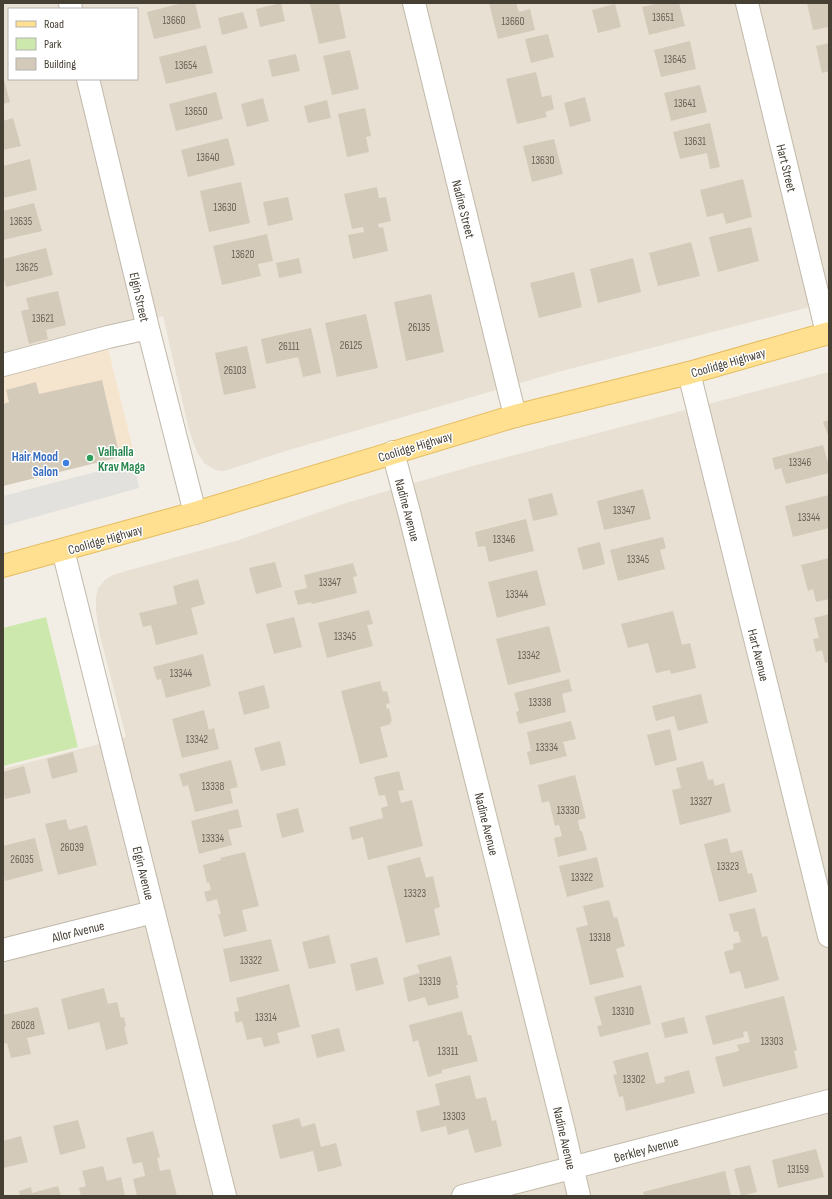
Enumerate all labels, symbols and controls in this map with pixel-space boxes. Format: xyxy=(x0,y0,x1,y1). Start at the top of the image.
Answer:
legend xyxy=(8,8,138,80)
house number: 13651 xyxy=(652,11,674,24)
house number: 13660 xyxy=(163,14,186,27)
house number: 13660 xyxy=(502,15,525,28)
text: Road xyxy=(44,17,64,32)
text: Park xyxy=(44,37,62,52)
house number: 13645 xyxy=(664,53,686,66)
text: Building xyxy=(44,57,76,72)
house number: 13654 xyxy=(175,59,198,72)
house number: 13641 xyxy=(674,97,696,110)
house number: 13650 xyxy=(185,105,207,118)
house number: 13631 xyxy=(684,135,706,148)
street label: Hart Street xyxy=(772,143,800,194)
house number: 13640 xyxy=(197,151,220,164)
house number: 13630 xyxy=(532,154,554,167)
street label: Nadine Street xyxy=(448,178,478,240)
house number: 13630 xyxy=(214,201,236,214)
house number: 13635 xyxy=(10,215,32,228)
house number: 13620 xyxy=(232,248,254,261)
house number: 13625 xyxy=(16,261,38,274)
street label: Elgin Street xyxy=(126,271,153,324)
house number: 13621 xyxy=(32,312,54,325)
house number: 26135 xyxy=(408,321,430,334)
house number: 26125 xyxy=(340,339,362,352)
house number: 26111 xyxy=(279,340,300,353)
street label: Coolidge Highway xyxy=(689,345,767,381)
house number: 26103 xyxy=(224,364,247,377)
street label: Coolidge Highway xyxy=(376,428,454,466)
place label: Valhalla Krav Maga xyxy=(98,444,145,475)
place label: Hair Mood Salon xyxy=(12,449,58,480)
marker: Valhalla Krav Maga xyxy=(85,453,95,463)
house number: 13346 xyxy=(789,456,811,469)
marker: Hair Mood Salon xyxy=(61,458,71,468)
street label: Nadine Avenue xyxy=(391,477,423,543)
house number: 13347 xyxy=(613,504,636,517)
house number: 13344 xyxy=(798,511,821,524)
street label: Coolidge Highway xyxy=(66,522,144,558)
house number: 13346 xyxy=(493,533,515,546)
house number: 13345 xyxy=(627,553,649,566)
house number: 13347 xyxy=(319,576,342,589)
house number: 13344 xyxy=(506,588,529,601)
street label: Hart Avenue xyxy=(744,627,772,683)
house number: 13345 xyxy=(334,630,356,643)
house number: 13342 xyxy=(518,649,541,662)
house number: 13344 xyxy=(170,667,193,680)
house number: 13338 xyxy=(529,696,551,709)
house number: 13342 xyxy=(186,733,209,746)
house number: 13334 xyxy=(536,741,559,754)
house number: 13338 xyxy=(202,780,224,793)
street label: Nadine Avenue xyxy=(471,791,502,857)
house number: 13327 xyxy=(690,795,713,808)
house number: 13330 xyxy=(557,804,579,817)
house number: 13334 xyxy=(202,832,225,845)
house number: 26039 xyxy=(60,841,84,854)
street label: Elgin Avenue xyxy=(129,845,157,902)
house number: 26035 xyxy=(10,853,34,866)
house number: 13323 xyxy=(717,860,740,873)
house number: 13322 xyxy=(571,871,594,884)
house number: 13323 xyxy=(404,887,427,900)
street label: Allor Avenue xyxy=(49,918,106,946)
house number: 13318 xyxy=(589,931,611,944)
house number: 13322 xyxy=(240,954,263,967)
house number: 13319 xyxy=(419,975,441,988)
house number: 13310 xyxy=(612,1005,634,1018)
house number: 13314 xyxy=(255,1011,277,1024)
house number: 26028 xyxy=(11,1019,35,1032)
house number: 13303 xyxy=(761,1035,784,1048)
house number: 13311 xyxy=(438,1045,459,1058)
house number: 13302 xyxy=(623,1073,646,1086)
street label: Nadine Avenue xyxy=(549,1105,579,1171)
house number: 13303 xyxy=(443,1110,466,1123)
street label: Berkley Avenue xyxy=(612,1134,680,1166)
house number: 13159 xyxy=(787,1163,809,1176)

